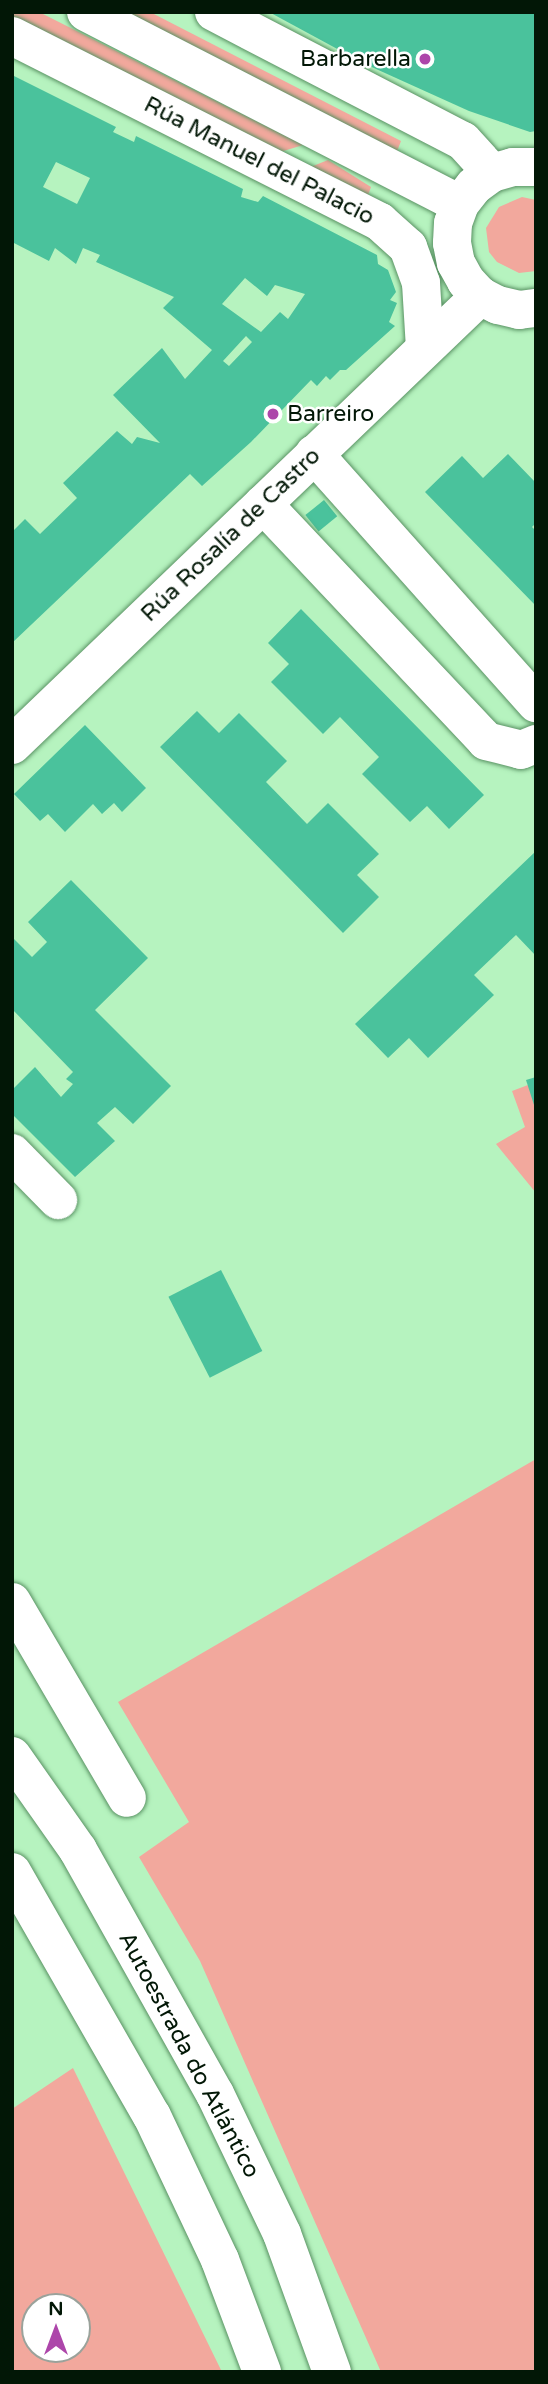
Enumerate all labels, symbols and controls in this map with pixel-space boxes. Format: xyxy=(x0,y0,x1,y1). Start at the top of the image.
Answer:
place label: Barbarella xyxy=(300,45,411,73)
marker: Barbarella xyxy=(417,51,433,67)
street label: Rúa Manuel del Palacio xyxy=(139,91,379,231)
place label: Barreiro xyxy=(287,400,374,428)
marker: Barreiro xyxy=(265,406,281,422)
street label: Rúa Rosalía de Castro xyxy=(136,442,326,628)
street label: Autoestrada do Atlántico xyxy=(112,1927,266,2183)
north arrow xyxy=(21,2293,91,2363)
text: N xyxy=(48,2298,64,2320)

